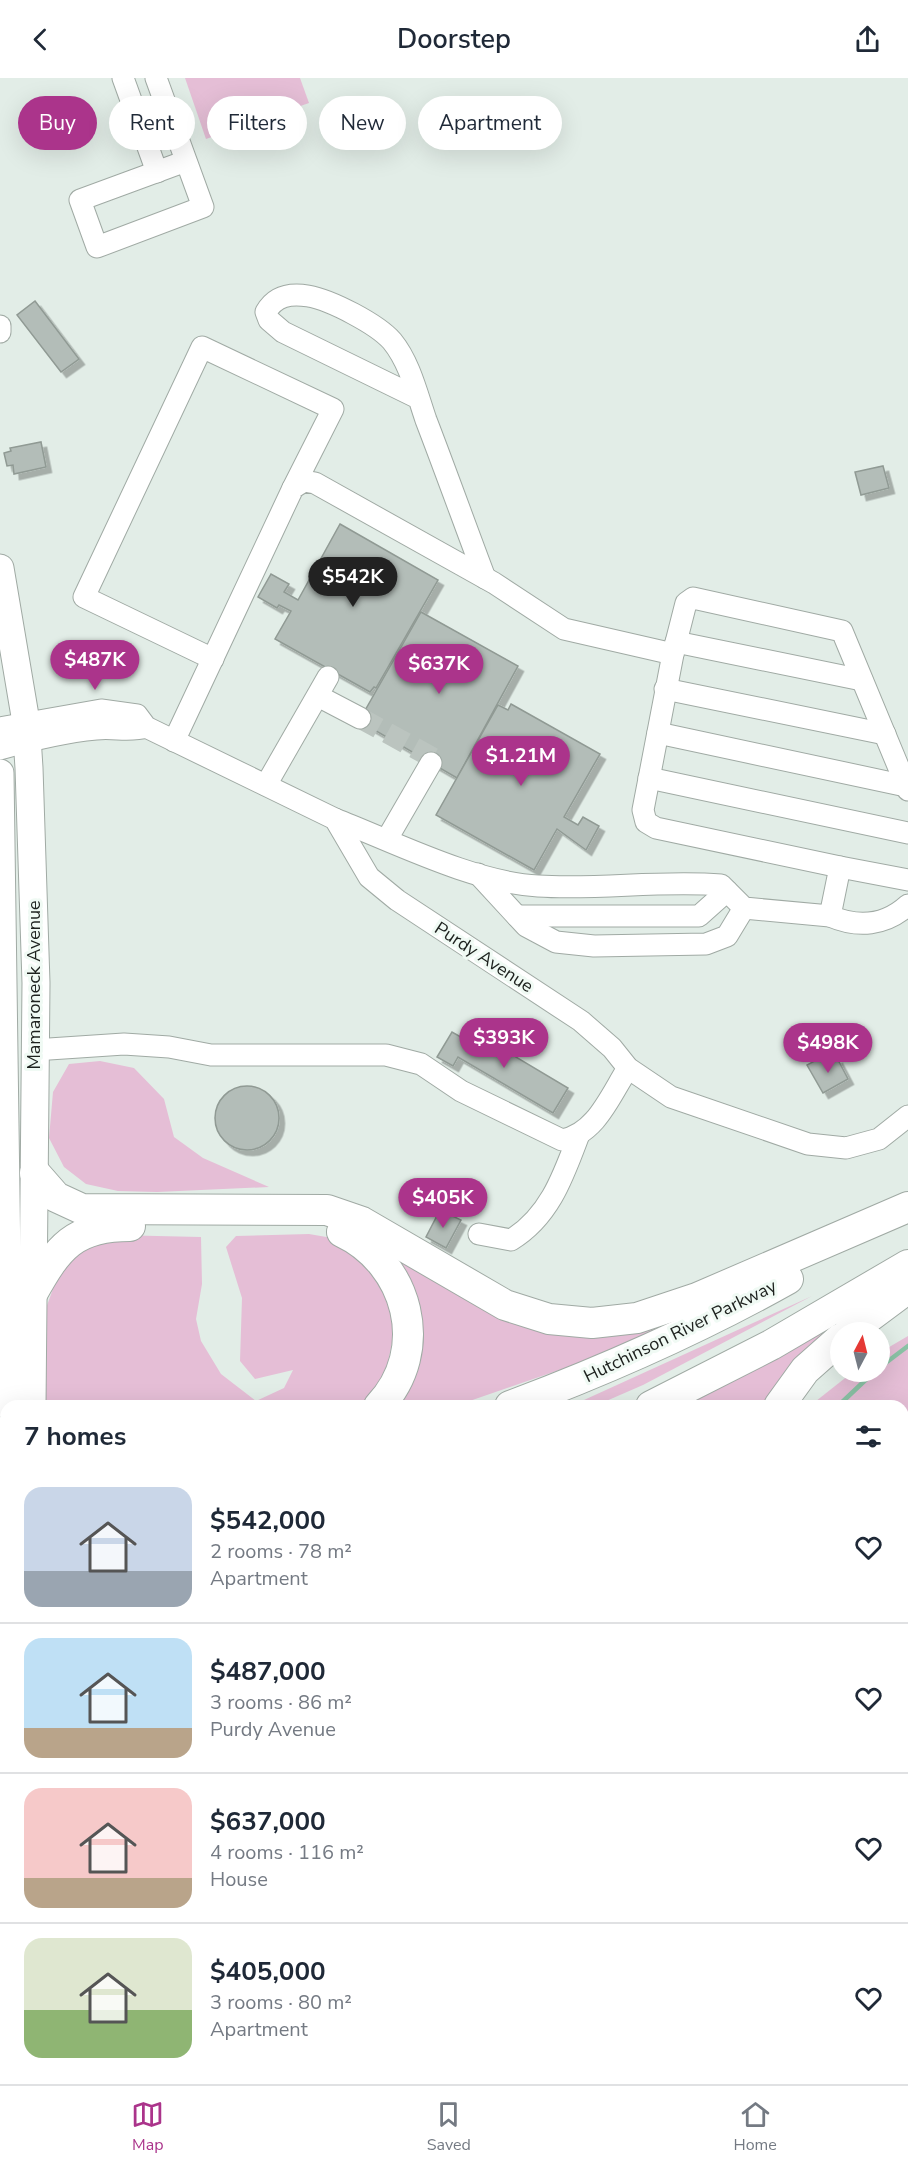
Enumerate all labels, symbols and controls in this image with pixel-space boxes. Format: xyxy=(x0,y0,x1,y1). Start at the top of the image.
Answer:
text: Doorstep xyxy=(397,21,511,58)
icon: back xyxy=(24,23,57,56)
icon: share xyxy=(851,23,884,56)
chip: Buy xyxy=(18,96,97,150)
chip: Rent xyxy=(109,96,195,150)
chip: Filters xyxy=(207,96,307,150)
chip: New xyxy=(319,96,406,150)
chip: Apartment xyxy=(418,96,562,150)
pin: $542K xyxy=(311,557,395,608)
text: $542K xyxy=(322,563,384,590)
pin: $487K xyxy=(53,640,137,691)
pin: $637K xyxy=(397,644,481,695)
text: $487K xyxy=(64,646,126,673)
text: $637K xyxy=(408,650,470,677)
pin: $1.21M xyxy=(472,736,570,787)
text: $1.21M xyxy=(486,742,556,769)
street label: Mamaroneck Avenue xyxy=(22,900,46,1070)
street label: Purdy Avenue xyxy=(430,916,538,998)
pin: $393K xyxy=(462,1018,546,1069)
pin: $498K xyxy=(786,1023,870,1074)
text: $393K xyxy=(473,1024,535,1051)
text: $498K xyxy=(797,1029,859,1056)
pin: $405K xyxy=(401,1178,485,1229)
text: $405K xyxy=(412,1184,474,1211)
street label: Hutchinson River Parkway xyxy=(580,1273,781,1388)
north arrow xyxy=(830,1322,890,1382)
map controls xyxy=(830,1322,890,1382)
text: 7 homes xyxy=(24,1419,126,1454)
icon: filters xyxy=(852,1420,885,1453)
text: $542,000 xyxy=(210,1503,326,1538)
icon: home xyxy=(72,1511,144,1583)
icon: heart xyxy=(852,1531,885,1564)
text: 2 rooms · 78 m² xyxy=(210,1538,352,1565)
text: Apartment xyxy=(210,1565,308,1592)
text: $487,000 xyxy=(210,1654,326,1689)
icon: home xyxy=(72,1662,144,1734)
icon: heart xyxy=(852,1682,885,1715)
text: 3 rooms · 86 m² xyxy=(210,1689,352,1716)
text: Purdy Avenue xyxy=(210,1716,336,1743)
text: $637,000 xyxy=(210,1804,326,1839)
icon: home xyxy=(72,1812,144,1884)
icon: heart xyxy=(852,1832,885,1865)
text: 4 rooms · 116 m² xyxy=(210,1839,364,1866)
text: House xyxy=(210,1866,268,1893)
text: $405,000 xyxy=(210,1954,326,1989)
icon: home xyxy=(72,1962,144,2034)
icon: heart xyxy=(852,1982,885,2015)
text: 3 rooms · 80 m² xyxy=(210,1989,352,2016)
text: Apartment xyxy=(210,2016,308,2043)
tab: Map xyxy=(131,2098,164,2156)
tab: Saved xyxy=(427,2098,471,2156)
tab: Home xyxy=(733,2098,777,2156)

